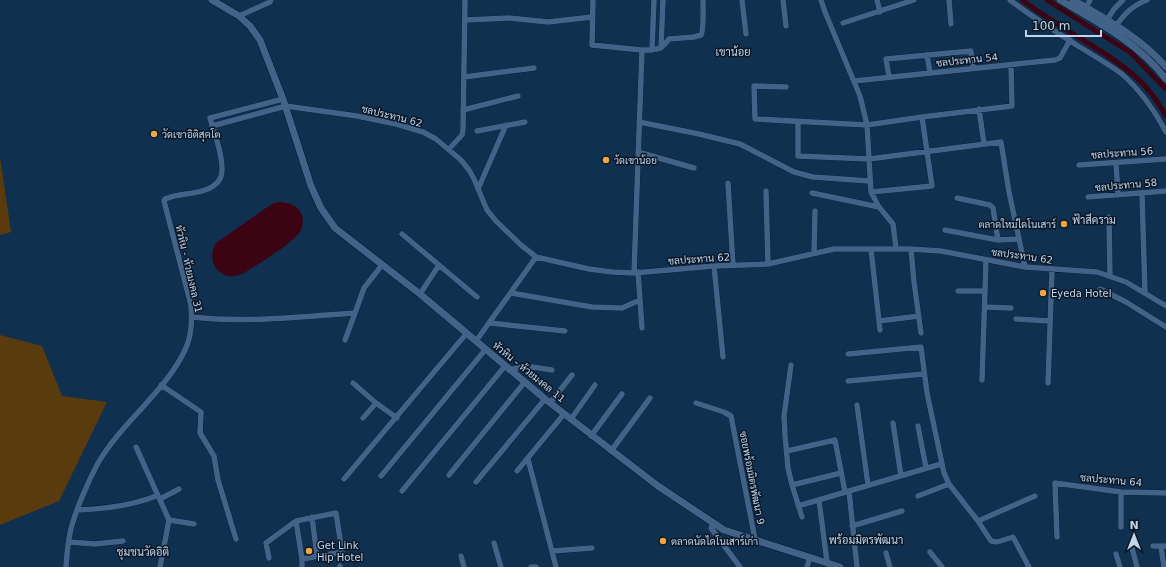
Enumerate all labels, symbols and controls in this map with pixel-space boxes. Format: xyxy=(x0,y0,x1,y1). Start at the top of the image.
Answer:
scale bar xyxy=(1026,12,1101,38)
text: 100 m xyxy=(1032,19,1070,33)
district label: เขาน้อย xyxy=(715,45,751,59)
street label: ชลประทาน 54 xyxy=(935,51,999,69)
street label: ชลประทาน 62 xyxy=(360,103,424,129)
place label: วัดเขาอิติสุคโต xyxy=(162,128,221,142)
marker: วัดเขาอิติสุคโต xyxy=(149,129,159,139)
street label: ชลประทาน 56 xyxy=(1091,145,1153,161)
place label: ว้ดเขาน้อย xyxy=(614,154,657,166)
marker: ว้ดเขาน้อย xyxy=(601,155,611,165)
street label: ชลประทาน 58 xyxy=(1094,177,1158,193)
district label: ฟ้าสีคราม xyxy=(1072,212,1116,227)
place label: ตลาดใหม่ไดโนเสาร์ xyxy=(979,217,1056,230)
marker: ตลาดใหม่ไดโนเสาร์ xyxy=(1059,219,1069,229)
street label: หัวหิน - ห้วยมงคล 31 xyxy=(174,224,205,314)
street label: ชลประทาน 62 xyxy=(990,246,1054,266)
street label: ชลประทาน 62 xyxy=(668,251,730,267)
marker: Eyeda Hotel xyxy=(1038,288,1048,298)
place label: Eyeda Hotel xyxy=(1051,288,1112,299)
street label: หัวหิน - ห้วยมงคล 11 xyxy=(491,339,568,405)
street label: ซอยพร้อมมิตรพัฒนา 9 xyxy=(738,430,767,526)
street label: ชลประทาน 64 xyxy=(1079,472,1143,488)
north arrow xyxy=(1114,515,1154,555)
text: N xyxy=(1129,519,1139,532)
district label: พร้อมมิตรพัฒนา xyxy=(829,533,903,547)
place label: ตลาดนัดไดโนเสาร์เก่า xyxy=(671,534,758,547)
marker: ตลาดนัดไดโนเสาร์เก่า xyxy=(658,536,668,546)
place label: Get Link Hip Hotel xyxy=(317,540,363,563)
district label: ชุมชนวัดอิติ xyxy=(117,545,169,561)
marker: Get Link Hip Hotel xyxy=(304,546,314,556)

